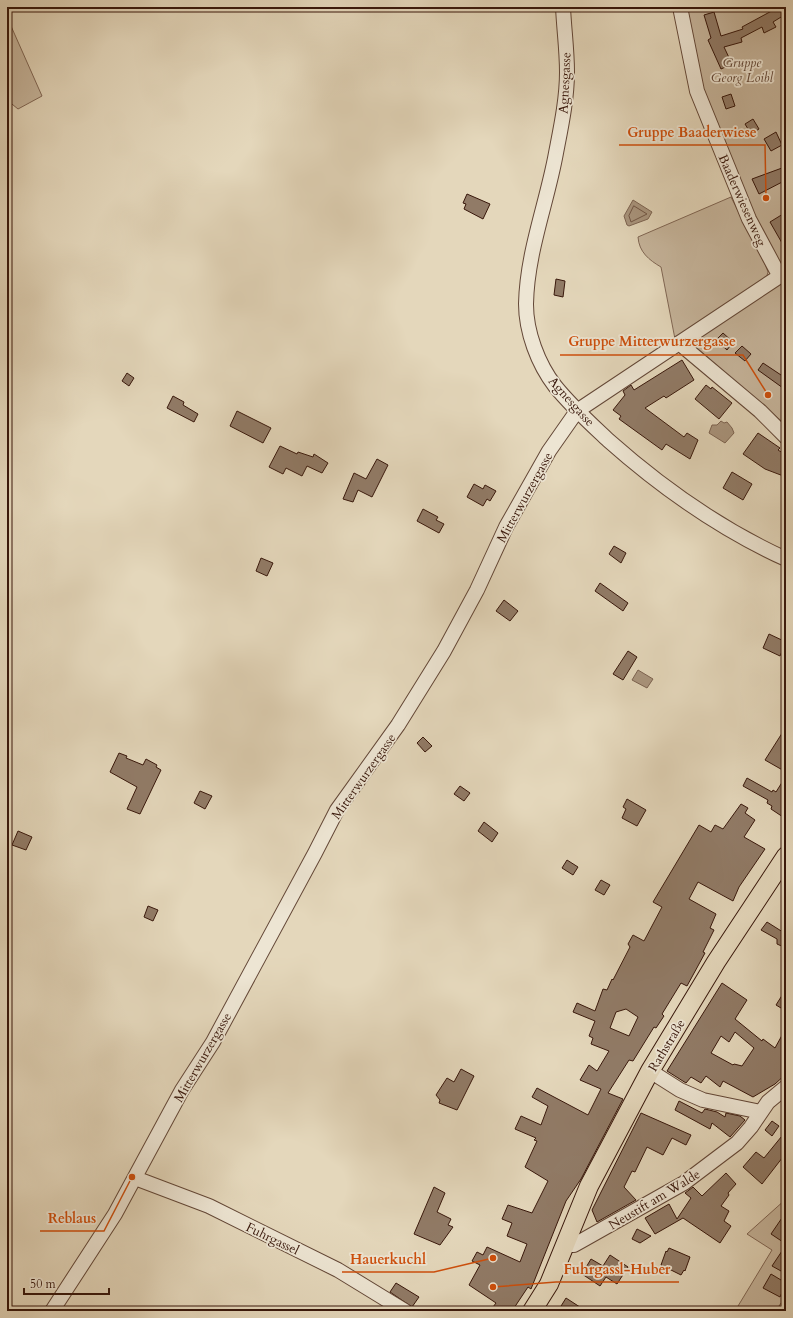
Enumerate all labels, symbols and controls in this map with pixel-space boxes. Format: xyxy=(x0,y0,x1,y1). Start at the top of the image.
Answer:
street label: Agnesgasse xyxy=(554,52,576,114)
park label: Gruppe Georg Loibl xyxy=(711,54,773,87)
callout: Gruppe Baaderwiese xyxy=(619,119,765,145)
text: Gruppe Baaderwiese xyxy=(627,123,757,142)
street label: Baaderwiesenweg xyxy=(714,152,771,250)
callout: Gruppe Mitterwurzergasse xyxy=(560,329,743,355)
text: Gruppe Mitterwurzergasse xyxy=(568,332,736,351)
street label: Agnesgasse xyxy=(544,373,599,431)
street label: Mitterwurzergasse xyxy=(493,449,557,546)
street label: Mitterwurzergasse xyxy=(327,730,400,823)
street label: Mitterwurzergasse xyxy=(170,1009,236,1106)
street label: Rathstraße xyxy=(644,1016,690,1075)
street label: Neustift am Walde xyxy=(605,1165,704,1234)
callout: Reblaus xyxy=(40,1205,104,1231)
text: Reblaus xyxy=(48,1209,96,1228)
street label: Fuhrgassel xyxy=(243,1218,303,1260)
callout: Hauerkuchl xyxy=(342,1246,434,1272)
text: Hauerkuchl xyxy=(350,1250,426,1269)
callout: Fuhrgassl-Huber xyxy=(556,1256,679,1282)
text: Fuhrgassl-Huber xyxy=(564,1260,671,1279)
scale bar xyxy=(24,1270,109,1296)
text: 50 m xyxy=(30,1276,57,1292)

